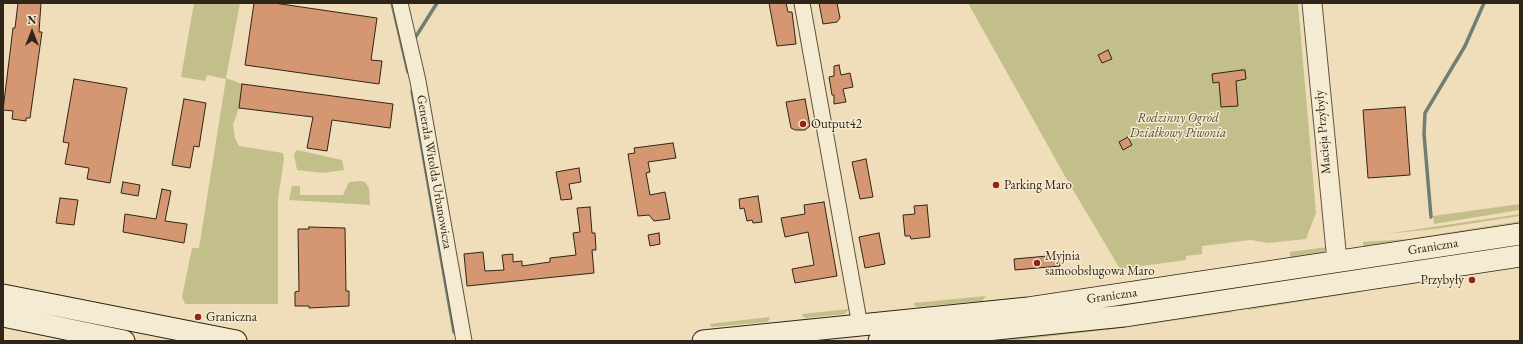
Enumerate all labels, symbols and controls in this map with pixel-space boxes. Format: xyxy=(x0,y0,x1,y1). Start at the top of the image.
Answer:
north arrow xyxy=(12,12,52,52)
text: N xyxy=(28,13,36,27)
street label: Macieja Przybyły xyxy=(1312,89,1334,175)
street label: Generała Witolda Urbanowicza xyxy=(413,94,455,250)
park label: Rodzinny Ogród Działkowy Piwonia xyxy=(1130,110,1226,141)
place label: Output42 xyxy=(811,116,862,132)
marker: Output42 xyxy=(798,119,808,129)
place label: Parking Maro xyxy=(1004,177,1072,193)
marker: Parking Maro xyxy=(991,180,1001,190)
street label: Graniczna xyxy=(1407,235,1459,259)
place label: Myjnia samoobsługowa Maro xyxy=(1045,248,1155,279)
marker: Myjnia samoobsługowa Maro xyxy=(1032,258,1042,268)
place label: Przybyły xyxy=(1420,272,1464,288)
marker: Przybyły xyxy=(1467,275,1477,285)
street label: Graniczna xyxy=(1086,285,1138,307)
place label: Graniczna xyxy=(206,309,257,325)
marker: Graniczna xyxy=(193,312,203,322)

